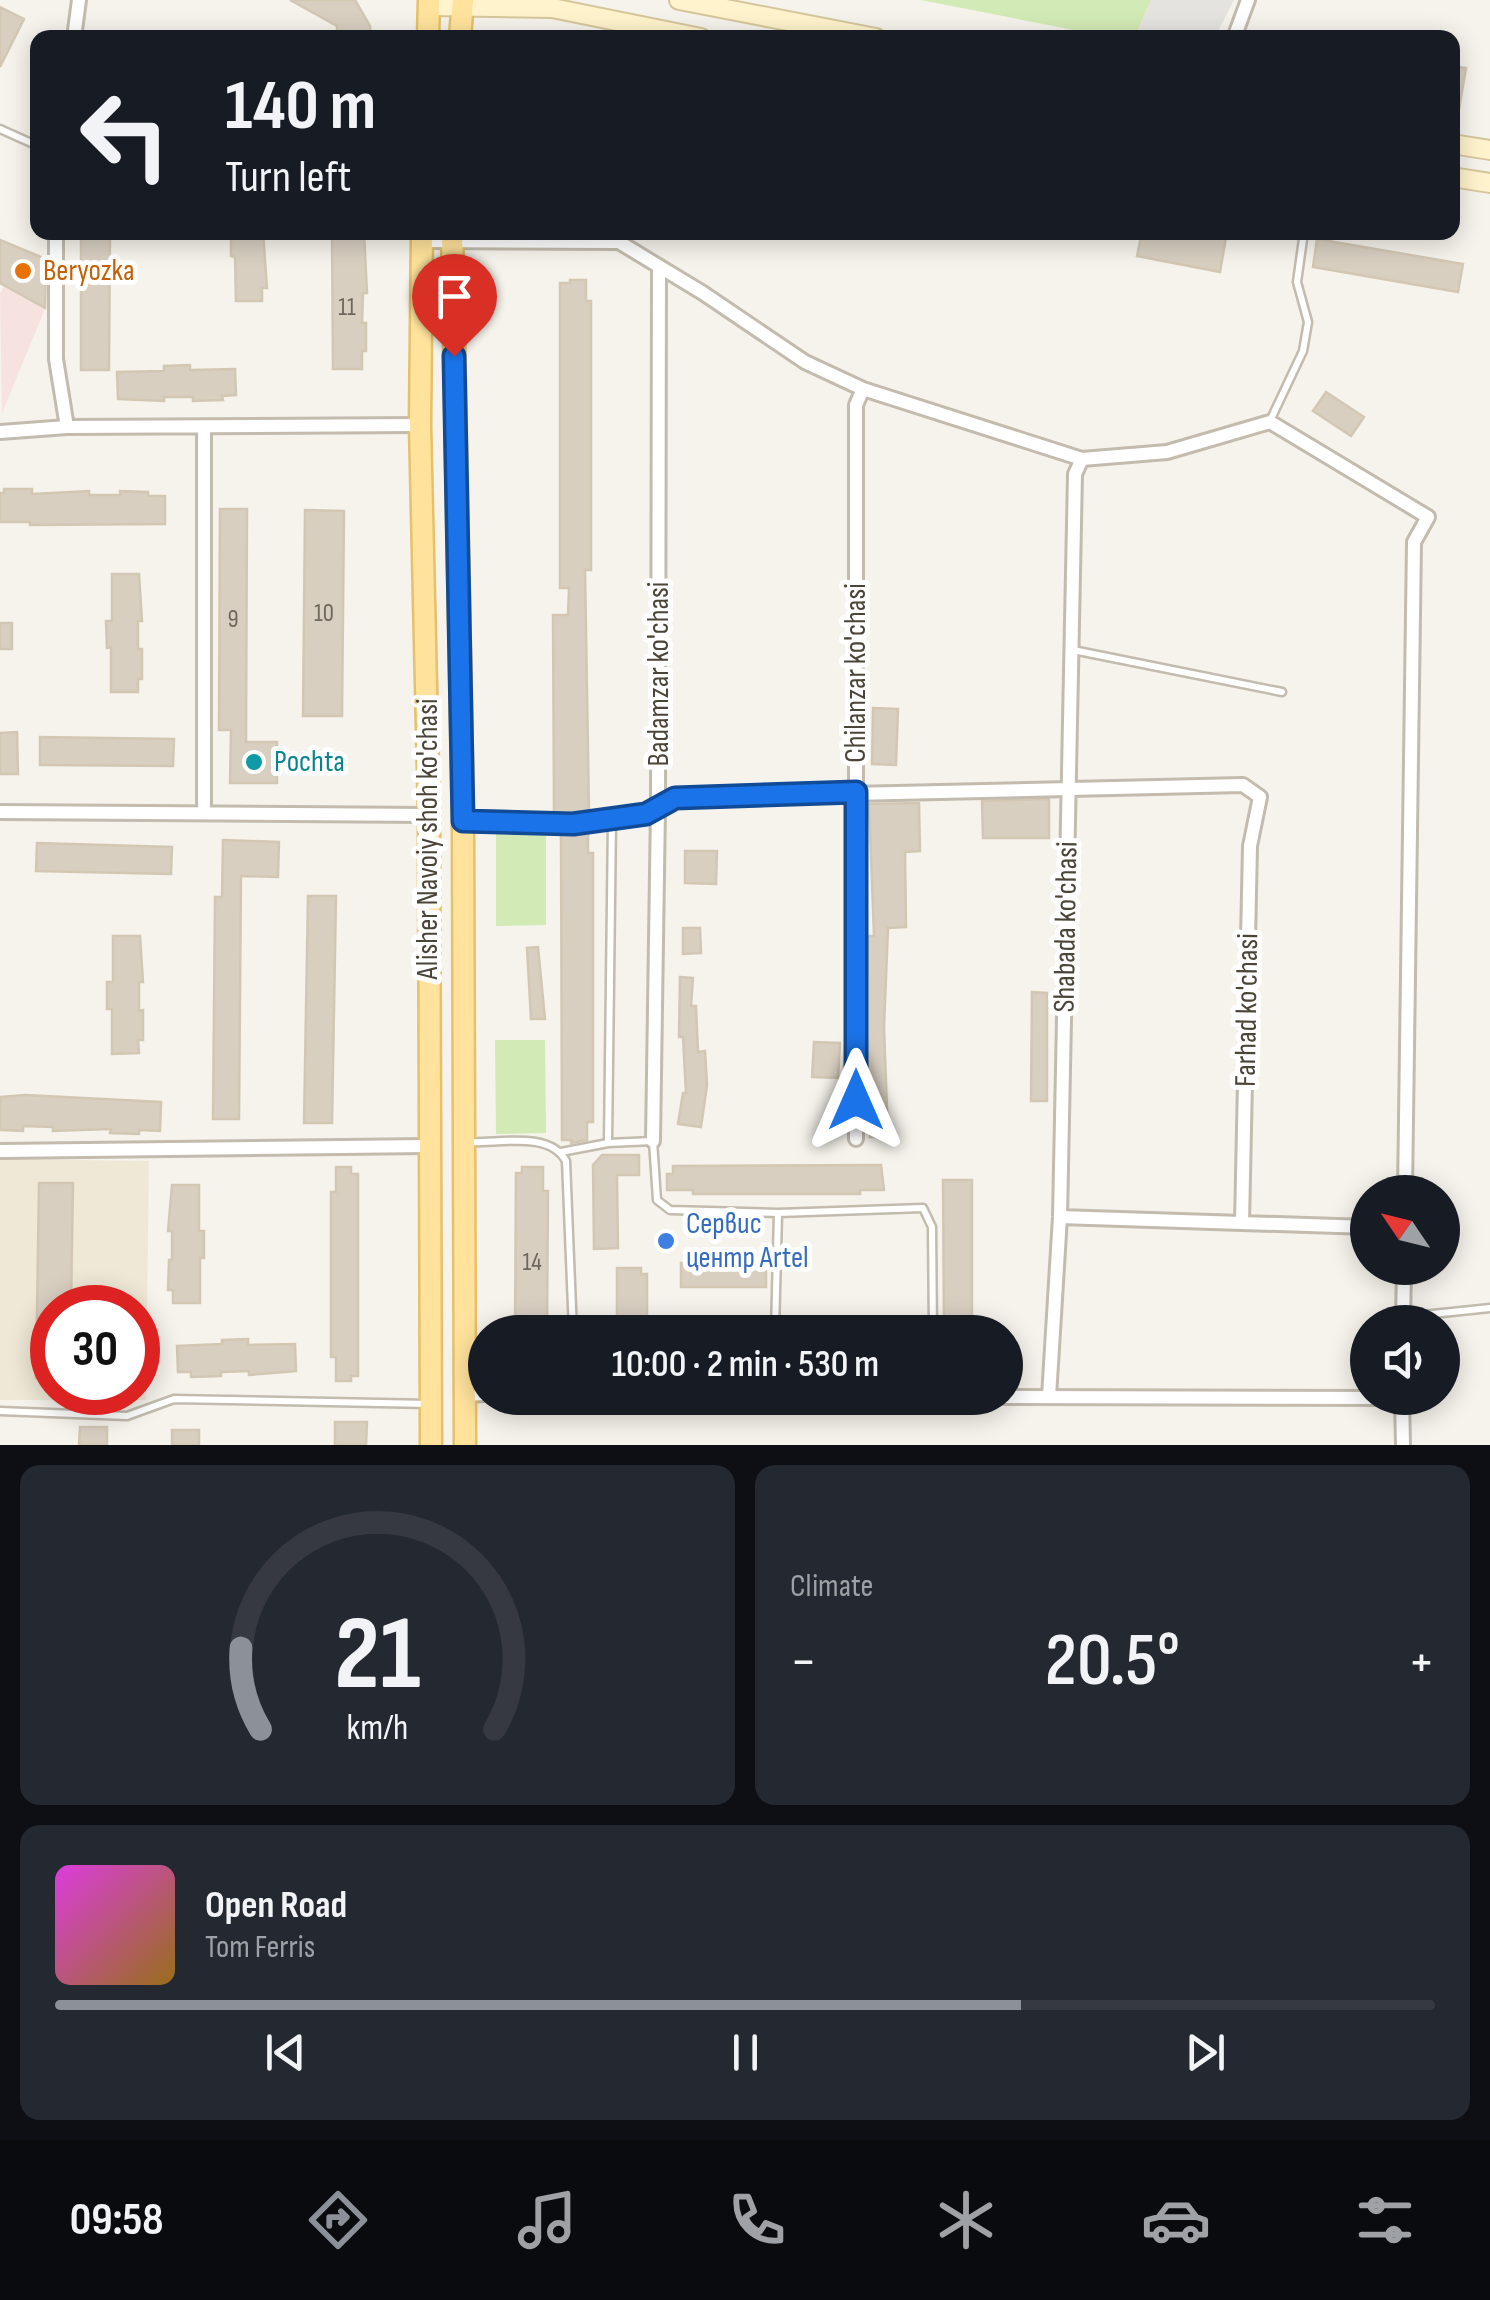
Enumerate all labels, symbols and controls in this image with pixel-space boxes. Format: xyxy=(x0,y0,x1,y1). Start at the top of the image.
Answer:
text: 140 m xyxy=(225,65,376,149)
icon: left xyxy=(60,70,190,200)
text: Turn left xyxy=(225,150,351,205)
place label: Beryozka xyxy=(43,253,135,289)
pin xyxy=(412,254,497,357)
marker: Beryozka xyxy=(12,260,34,282)
icon: arrive xyxy=(427,269,482,324)
house number: 11 xyxy=(338,292,356,323)
street label: Badamzar ko'chasi xyxy=(641,582,677,766)
street label: Chilanzar ko'chasi xyxy=(838,583,874,763)
house number: 10 xyxy=(314,598,334,629)
house number: 9 xyxy=(227,604,239,635)
street label: Alisher Navoiy shoh ko'chasi xyxy=(410,698,446,981)
place label: Pochta xyxy=(274,744,345,780)
marker: Pochta xyxy=(243,751,265,773)
street label: Shabada ko'chasi xyxy=(1047,841,1085,1013)
street label: Farhad ko'chasi xyxy=(1228,933,1266,1087)
position arrow xyxy=(804,1048,908,1152)
north arrow xyxy=(1350,1175,1460,1285)
map controls xyxy=(1350,1175,1460,1415)
place label: Сервис центр Artel xyxy=(686,1206,809,1276)
marker: Сервис центр Artel xyxy=(655,1230,677,1252)
house number: 14 xyxy=(522,1247,542,1278)
speed limit sign: 30 xyxy=(30,1285,160,1415)
button: sound xyxy=(1350,1305,1460,1415)
text: 10:00 · 2 min · 530 m xyxy=(612,1342,879,1387)
text: Climate xyxy=(790,1567,873,1606)
text: 21 xyxy=(334,1593,421,1718)
text: 20.5° xyxy=(1045,1616,1180,1707)
text: − xyxy=(790,1629,817,1696)
text: + xyxy=(1408,1629,1435,1696)
text: km/h xyxy=(347,1707,408,1750)
text: Open Road xyxy=(205,1883,347,1928)
text: Tom Ferris xyxy=(205,1928,315,1967)
icon: previous xyxy=(258,2025,313,2080)
icon: pause xyxy=(718,2025,773,2080)
icon: next xyxy=(1178,2025,1233,2080)
icon: directions xyxy=(303,2185,373,2255)
icon: music xyxy=(512,2185,582,2255)
icon: phone xyxy=(722,2185,792,2255)
icon: climate xyxy=(931,2185,1001,2255)
icon: car xyxy=(1141,2185,1211,2255)
icon: filters xyxy=(1350,2185,1420,2255)
text: 09:58 xyxy=(70,2193,164,2248)

